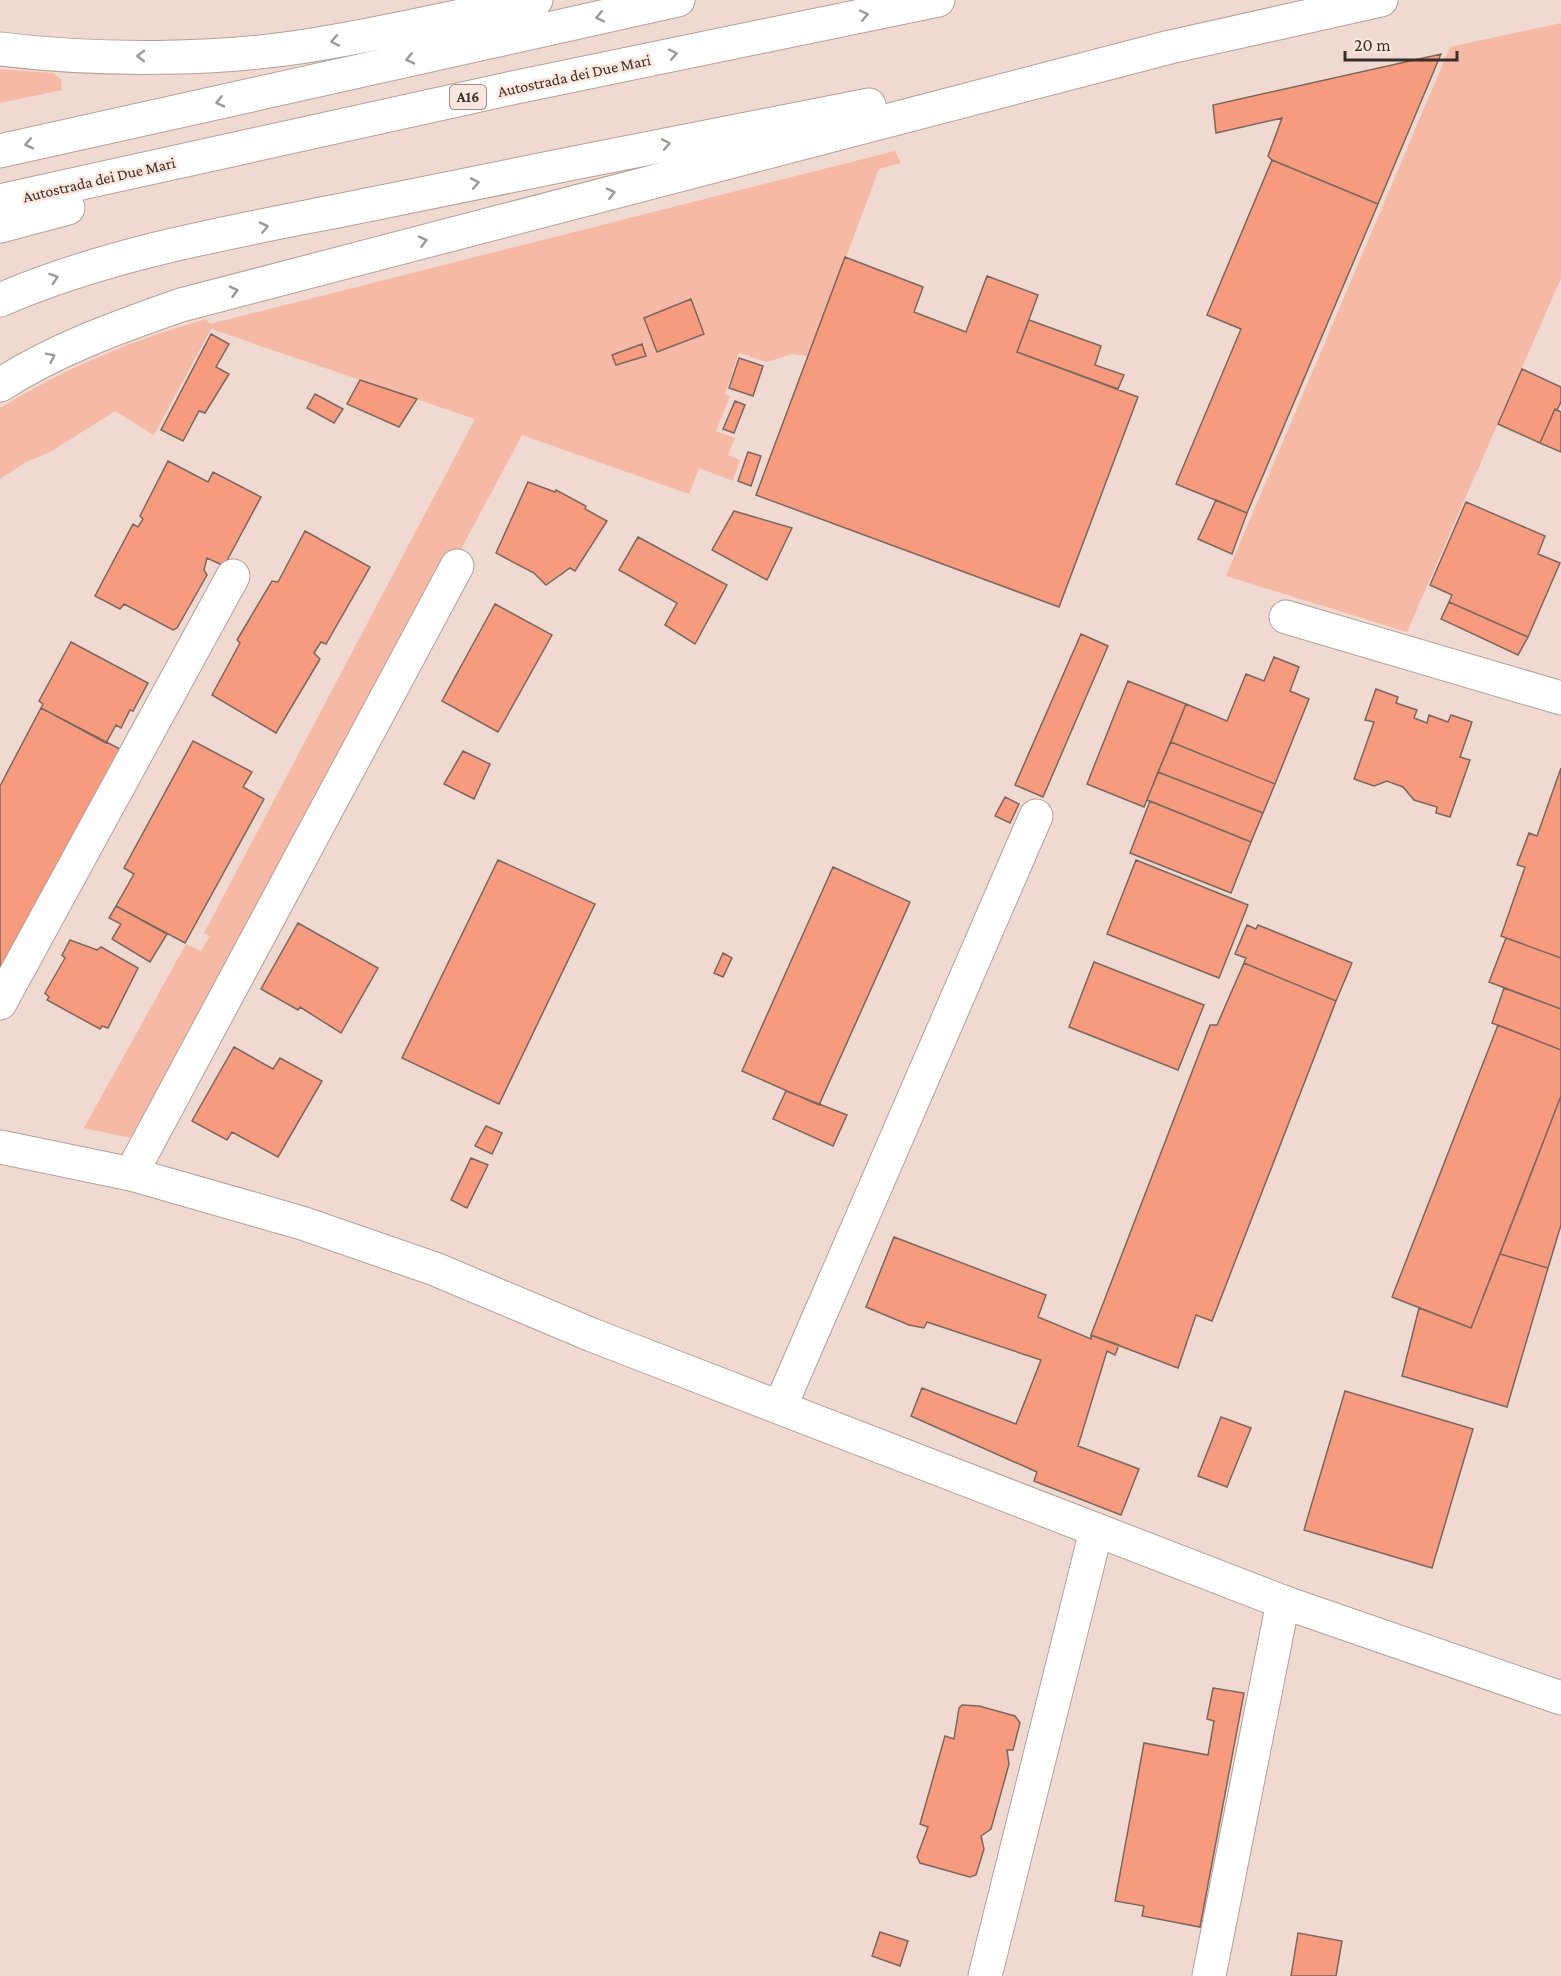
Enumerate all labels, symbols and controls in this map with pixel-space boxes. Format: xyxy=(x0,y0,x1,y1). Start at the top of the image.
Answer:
one-way arrow xyxy=(858,9,868,22)
one-way arrow xyxy=(596,10,606,23)
scale bar xyxy=(1345,24,1458,62)
one-way arrow xyxy=(330,34,340,47)
text: 20 m xyxy=(1354,35,1391,55)
one-way arrow xyxy=(667,48,677,61)
one-way arrow xyxy=(136,50,145,62)
street label: Autostrada dei Due Mari xyxy=(496,51,652,100)
one-way arrow xyxy=(405,52,415,65)
road number: A16 xyxy=(450,85,486,109)
one-way arrow xyxy=(215,94,225,107)
one-way arrow xyxy=(24,137,34,150)
one-way arrow xyxy=(661,138,671,151)
street label: Autostrada dei Due Mari xyxy=(21,154,177,205)
one-way arrow xyxy=(470,177,480,190)
one-way arrow xyxy=(606,187,616,200)
one-way arrow xyxy=(258,221,268,234)
one-way arrow xyxy=(417,236,427,248)
one-way arrow xyxy=(48,273,59,286)
one-way arrow xyxy=(229,285,239,298)
one-way arrow xyxy=(44,352,55,364)

